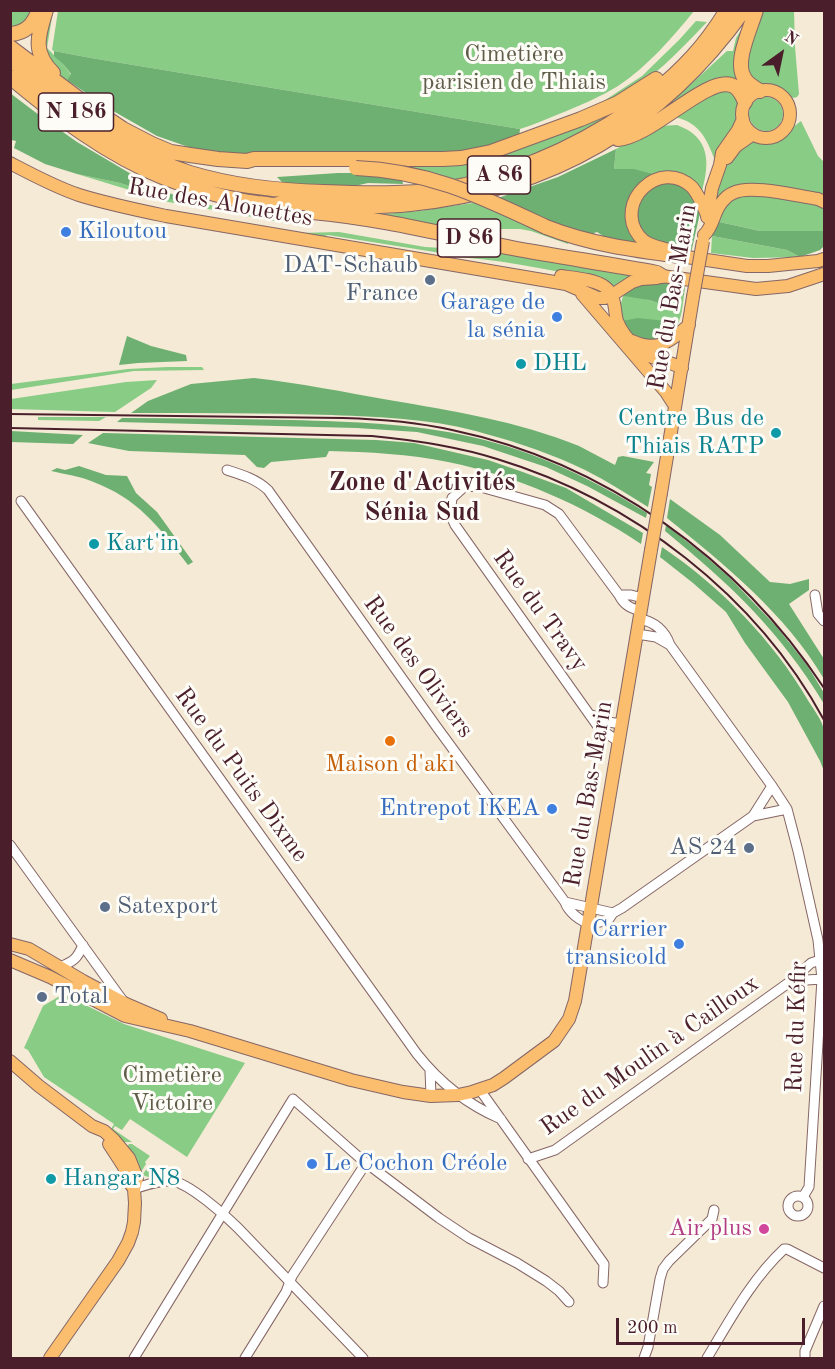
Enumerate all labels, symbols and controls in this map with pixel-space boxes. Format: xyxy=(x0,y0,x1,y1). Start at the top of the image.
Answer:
north arrow xyxy=(751,24,811,84)
text: N xyxy=(781,29,800,49)
park label: Cimetière parisien de Thiais xyxy=(422,41,606,97)
road number: N 186 xyxy=(38,93,113,131)
road number: A 86 xyxy=(468,156,530,194)
street label: Rue des Alouettes xyxy=(125,173,315,233)
street label: Rue du Bas-Marin xyxy=(642,202,704,392)
place label: Kiloutou xyxy=(78,218,167,246)
road number: D 86 xyxy=(438,219,500,257)
marker: Kiloutou xyxy=(59,225,73,239)
place label: DAT-Schaub France xyxy=(283,252,418,308)
marker: DAT-Schaub France xyxy=(423,273,437,287)
place label: Garage de la sénia xyxy=(440,289,545,345)
marker: Garage de la sénia xyxy=(550,310,564,324)
place label: DHL xyxy=(533,350,587,378)
marker: DHL xyxy=(514,357,528,371)
place label: Centre Bus de Thiais RATP xyxy=(618,405,764,461)
marker: Centre Bus de Thiais RATP xyxy=(769,426,783,440)
district label: Zone d'Activités Sénia Sud xyxy=(329,467,515,528)
place label: Kart'in xyxy=(106,530,179,558)
marker: Kart'in xyxy=(87,537,101,551)
street label: Rue du Travy xyxy=(486,545,594,677)
street label: Rue des Oliviers xyxy=(357,590,479,744)
street label: Rue du Puits Dixme xyxy=(168,682,314,868)
street label: Rue du Bas-Marin xyxy=(558,699,620,889)
marker: Maison d'aki xyxy=(383,734,397,748)
place label: Maison d'aki xyxy=(325,751,455,779)
place label: Entrepot IKEA xyxy=(379,795,540,823)
marker: Entrepot IKEA xyxy=(545,802,559,816)
place label: AS 24 xyxy=(669,834,737,862)
marker: AS 24 xyxy=(742,841,756,855)
place label: Satexport xyxy=(117,893,218,921)
marker: Satexport xyxy=(98,900,112,914)
place label: Carrier transicold xyxy=(566,916,667,972)
marker: Carrier transicold xyxy=(672,937,686,951)
street label: Rue du Kéfir xyxy=(780,961,814,1093)
street label: Rue du Moulin à Cailloux xyxy=(535,970,765,1142)
place label: Total xyxy=(54,983,108,1011)
marker: Total xyxy=(35,990,49,1004)
park label: Cimetière Victoire xyxy=(122,1062,222,1118)
place label: Le Cochon Créole xyxy=(324,1150,507,1178)
marker: Le Cochon Créole xyxy=(305,1157,319,1171)
place label: Hangar N8 xyxy=(63,1165,181,1193)
marker: Hangar N8 xyxy=(44,1172,58,1186)
place label: Air plus xyxy=(668,1215,752,1243)
marker: Air plus xyxy=(757,1222,771,1236)
scale bar xyxy=(619,1306,808,1344)
text: 200 m xyxy=(627,1319,678,1337)

